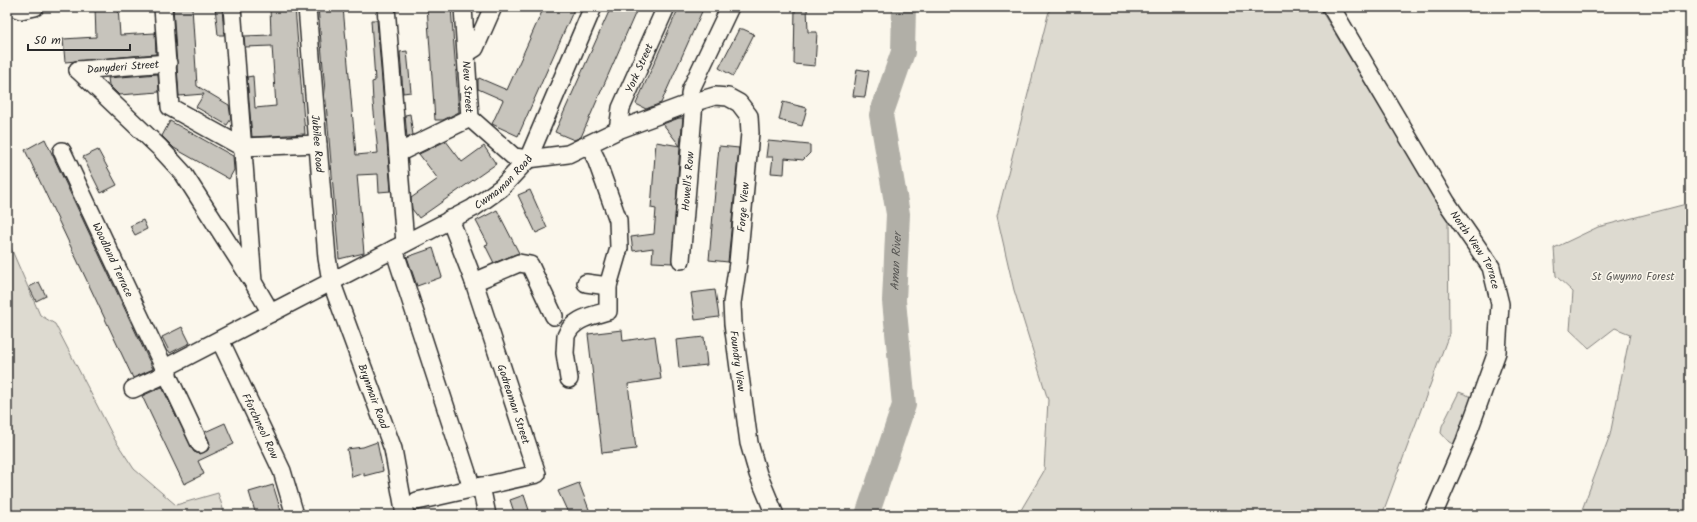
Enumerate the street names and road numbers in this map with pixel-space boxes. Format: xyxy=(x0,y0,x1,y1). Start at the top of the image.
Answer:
street label: York Street xyxy=(621,40,659,96)
street label: Danyderi Street xyxy=(86,56,160,79)
street label: New Street xyxy=(456,60,478,114)
street label: Jubilee Road xyxy=(306,114,328,174)
street label: Howell's Row xyxy=(677,150,700,212)
street label: Cwmaman Road xyxy=(471,153,539,215)
street label: Forge View xyxy=(733,181,755,233)
street label: North View Terrace xyxy=(1445,207,1504,291)
street label: Woodland Terrace xyxy=(87,220,138,300)
street label: Foundry View xyxy=(724,329,750,393)
street label: Brynmair Road xyxy=(352,361,393,432)
street label: Godreaman Street xyxy=(492,362,535,447)
street label: Fforchneol Row xyxy=(236,390,283,463)

